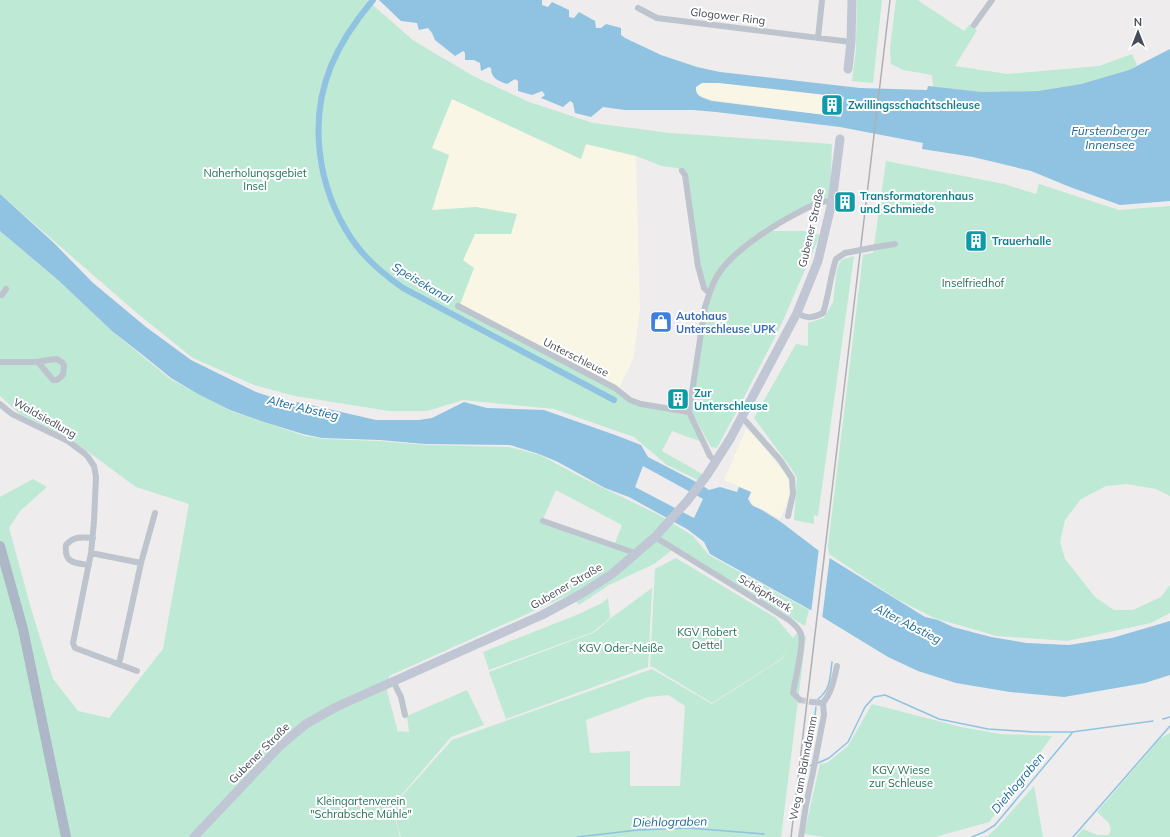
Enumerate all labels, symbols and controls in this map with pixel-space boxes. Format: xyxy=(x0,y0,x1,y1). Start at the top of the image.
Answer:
street label: Glogower Ring xyxy=(690,4,766,28)
north arrow xyxy=(1118,12,1158,52)
text: N xyxy=(1134,15,1142,29)
building icon: Zwillingsschachtschleuse xyxy=(819,92,845,118)
place label: Zwillingsschachtschleuse xyxy=(848,98,980,112)
water label: Fürstenberger Innensee xyxy=(1071,123,1149,152)
park label: Naherholungsgebiet Insel xyxy=(203,166,307,193)
street label: Gubener Straße xyxy=(795,187,827,269)
building icon: Transformatorenhaus und Schmiede xyxy=(832,189,858,215)
place label: Transformatorenhaus und Schmiede xyxy=(860,189,974,216)
building icon: Trauerhalle xyxy=(963,228,989,254)
place label: Trauerhalle xyxy=(992,234,1051,248)
water label: Speisekanal xyxy=(390,259,455,306)
park label: Inselfriedhof xyxy=(942,276,1005,290)
shop icon: Autohaus Unterschleuse UPK xyxy=(648,309,674,335)
place label: Autohaus Unterschleuse UPK xyxy=(676,309,776,336)
street label: Unterschleuse xyxy=(541,334,611,380)
building icon: Zur Unterschleuse xyxy=(665,386,691,412)
place label: Zur Unterschleuse xyxy=(694,386,768,413)
water label: Alter Abstieg xyxy=(265,392,340,423)
street label: Waldsiedlung xyxy=(11,395,79,441)
street label: Gubener Straße xyxy=(528,560,604,612)
street label: Schöpfwerk xyxy=(736,571,795,615)
water label: Alter Abstieg xyxy=(872,600,944,647)
park label: KGV Robert Oettel xyxy=(677,625,737,652)
park label: KGV Oder-Neiße xyxy=(579,641,663,655)
street label: Weg am Bahndamm xyxy=(786,715,820,821)
street label: Gubener Straße xyxy=(226,720,292,786)
water label: Diehlograben xyxy=(988,749,1047,816)
park label: KGV Wiese zur Schleuse xyxy=(869,763,933,790)
park label: Kleingartenverein "Schrabsche Mühle" xyxy=(310,794,412,821)
water label: Diehlograben xyxy=(633,813,707,830)

